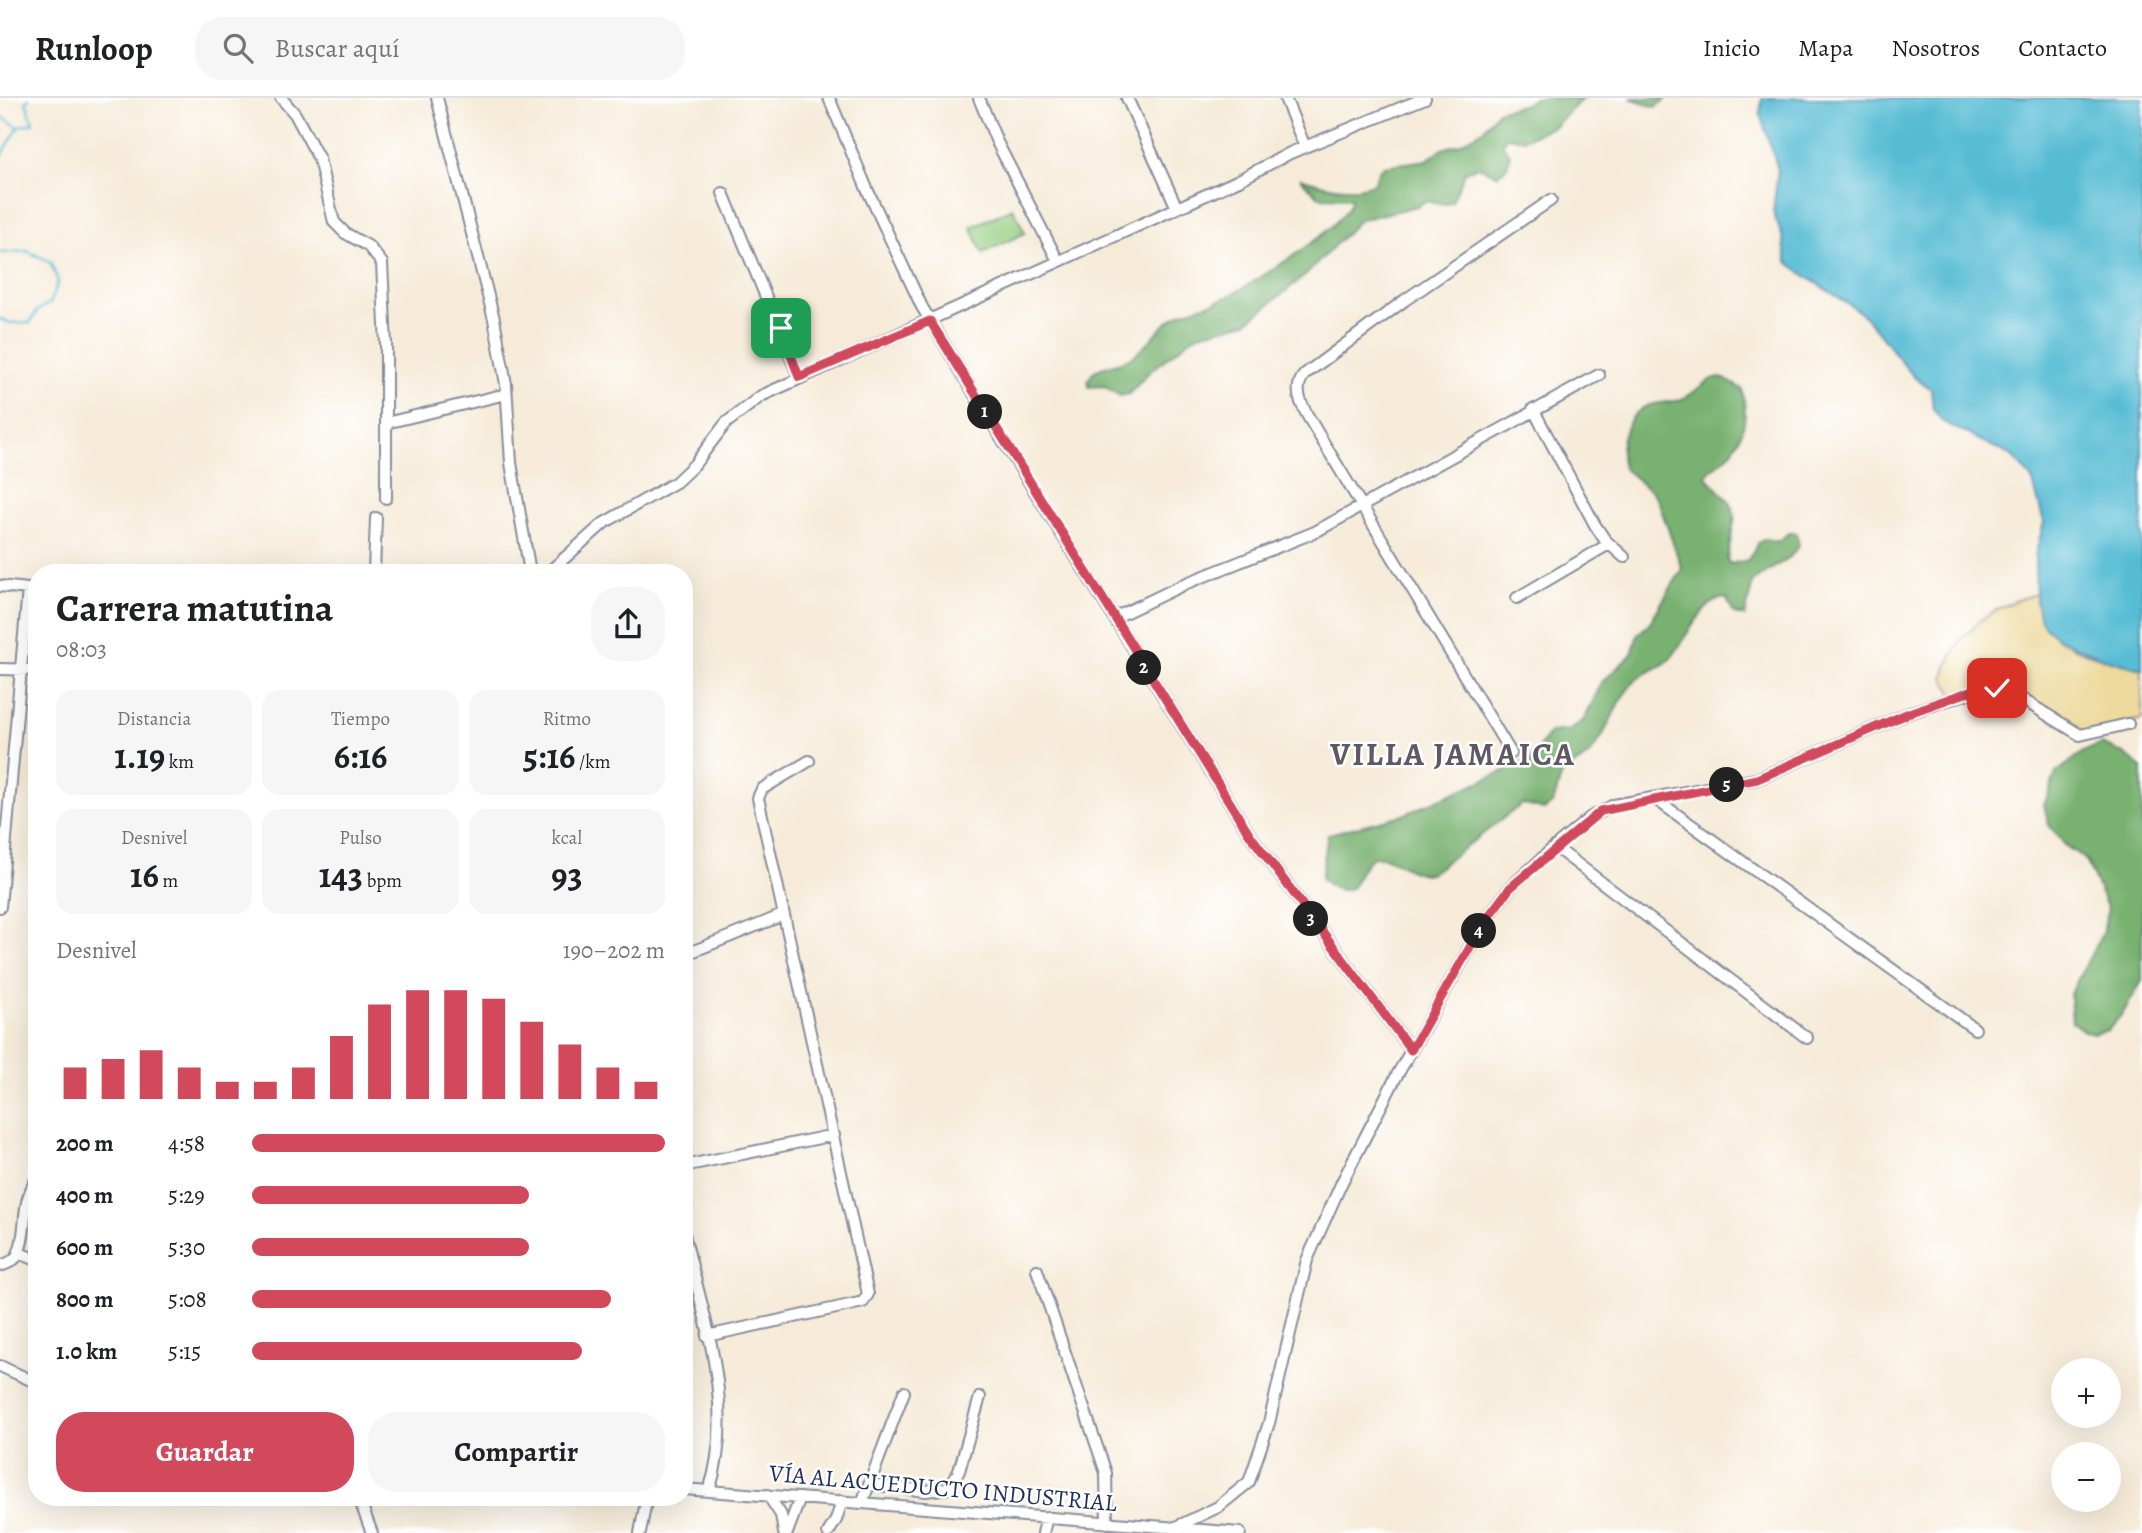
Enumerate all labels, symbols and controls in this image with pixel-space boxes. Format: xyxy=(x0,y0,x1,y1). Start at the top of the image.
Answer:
search box xyxy=(195,17,685,80)
text: Runloop xyxy=(35,26,153,71)
icon: search xyxy=(219,29,257,67)
text: Buscar aquí xyxy=(275,31,400,66)
text: Inicio xyxy=(1703,32,1760,64)
text: Mapa xyxy=(1798,32,1853,64)
text: Nosotros xyxy=(1891,32,1980,64)
text: Contacto xyxy=(2018,32,2107,64)
pin xyxy=(751,298,811,358)
icon: arrive xyxy=(762,309,800,347)
pin: 1 xyxy=(968,394,1002,430)
text: 1 xyxy=(981,398,988,424)
text: Carrera matutina xyxy=(56,582,333,634)
button: share xyxy=(591,587,665,661)
text: 08:03 xyxy=(56,634,107,665)
pin: 2 xyxy=(1126,650,1162,686)
text: 2 xyxy=(1139,654,1148,680)
pin xyxy=(1967,658,2027,718)
icon: check xyxy=(1978,669,2016,707)
text: Distancia xyxy=(117,706,191,732)
text: Tiempo xyxy=(331,706,390,732)
text: Ritmo xyxy=(543,706,591,732)
text: 1.19 xyxy=(114,732,165,780)
text: 6:16 xyxy=(334,732,387,780)
text: 5:16 xyxy=(523,732,575,780)
district label: VILLA JAMAICA xyxy=(1329,732,1576,776)
text: km xyxy=(165,749,194,775)
text: /km xyxy=(575,749,611,775)
pin: 5 xyxy=(1710,768,1744,802)
text: 5 xyxy=(1722,771,1731,797)
text: Desnivel xyxy=(121,825,187,851)
text: Pulso xyxy=(339,825,382,851)
text: kcal xyxy=(552,825,582,851)
text: 16 xyxy=(130,851,159,899)
text: 143 xyxy=(319,851,363,899)
text: 93 xyxy=(551,851,582,899)
text: m xyxy=(159,868,178,894)
text: bpm xyxy=(363,868,402,894)
pin: 3 xyxy=(1294,902,1328,936)
text: 3 xyxy=(1306,905,1315,931)
pin: 4 xyxy=(1462,914,1496,948)
text: 4 xyxy=(1474,917,1483,943)
text: Desnivel xyxy=(56,935,137,966)
text: 190–202 m xyxy=(563,935,665,966)
text: 200 m xyxy=(56,1128,114,1159)
text: 4:58 xyxy=(168,1128,205,1159)
text: 400 m xyxy=(56,1180,113,1211)
text: 5:29 xyxy=(168,1180,205,1211)
text: 600 m xyxy=(56,1232,113,1263)
text: 5:30 xyxy=(168,1232,205,1263)
text: 800 m xyxy=(56,1284,113,1315)
text: 5:08 xyxy=(168,1284,207,1315)
text: 1.0 km xyxy=(56,1336,117,1367)
text: 5:15 xyxy=(168,1336,201,1367)
map controls xyxy=(2051,1358,2121,1512)
button: + xyxy=(2051,1358,2121,1428)
button: Guardar xyxy=(56,1412,354,1492)
button: Compartir xyxy=(368,1412,665,1492)
button: − xyxy=(2051,1442,2121,1512)
street label: VÍA AL ACUEDUCTO INDUSTRIAL xyxy=(767,1457,1119,1519)

